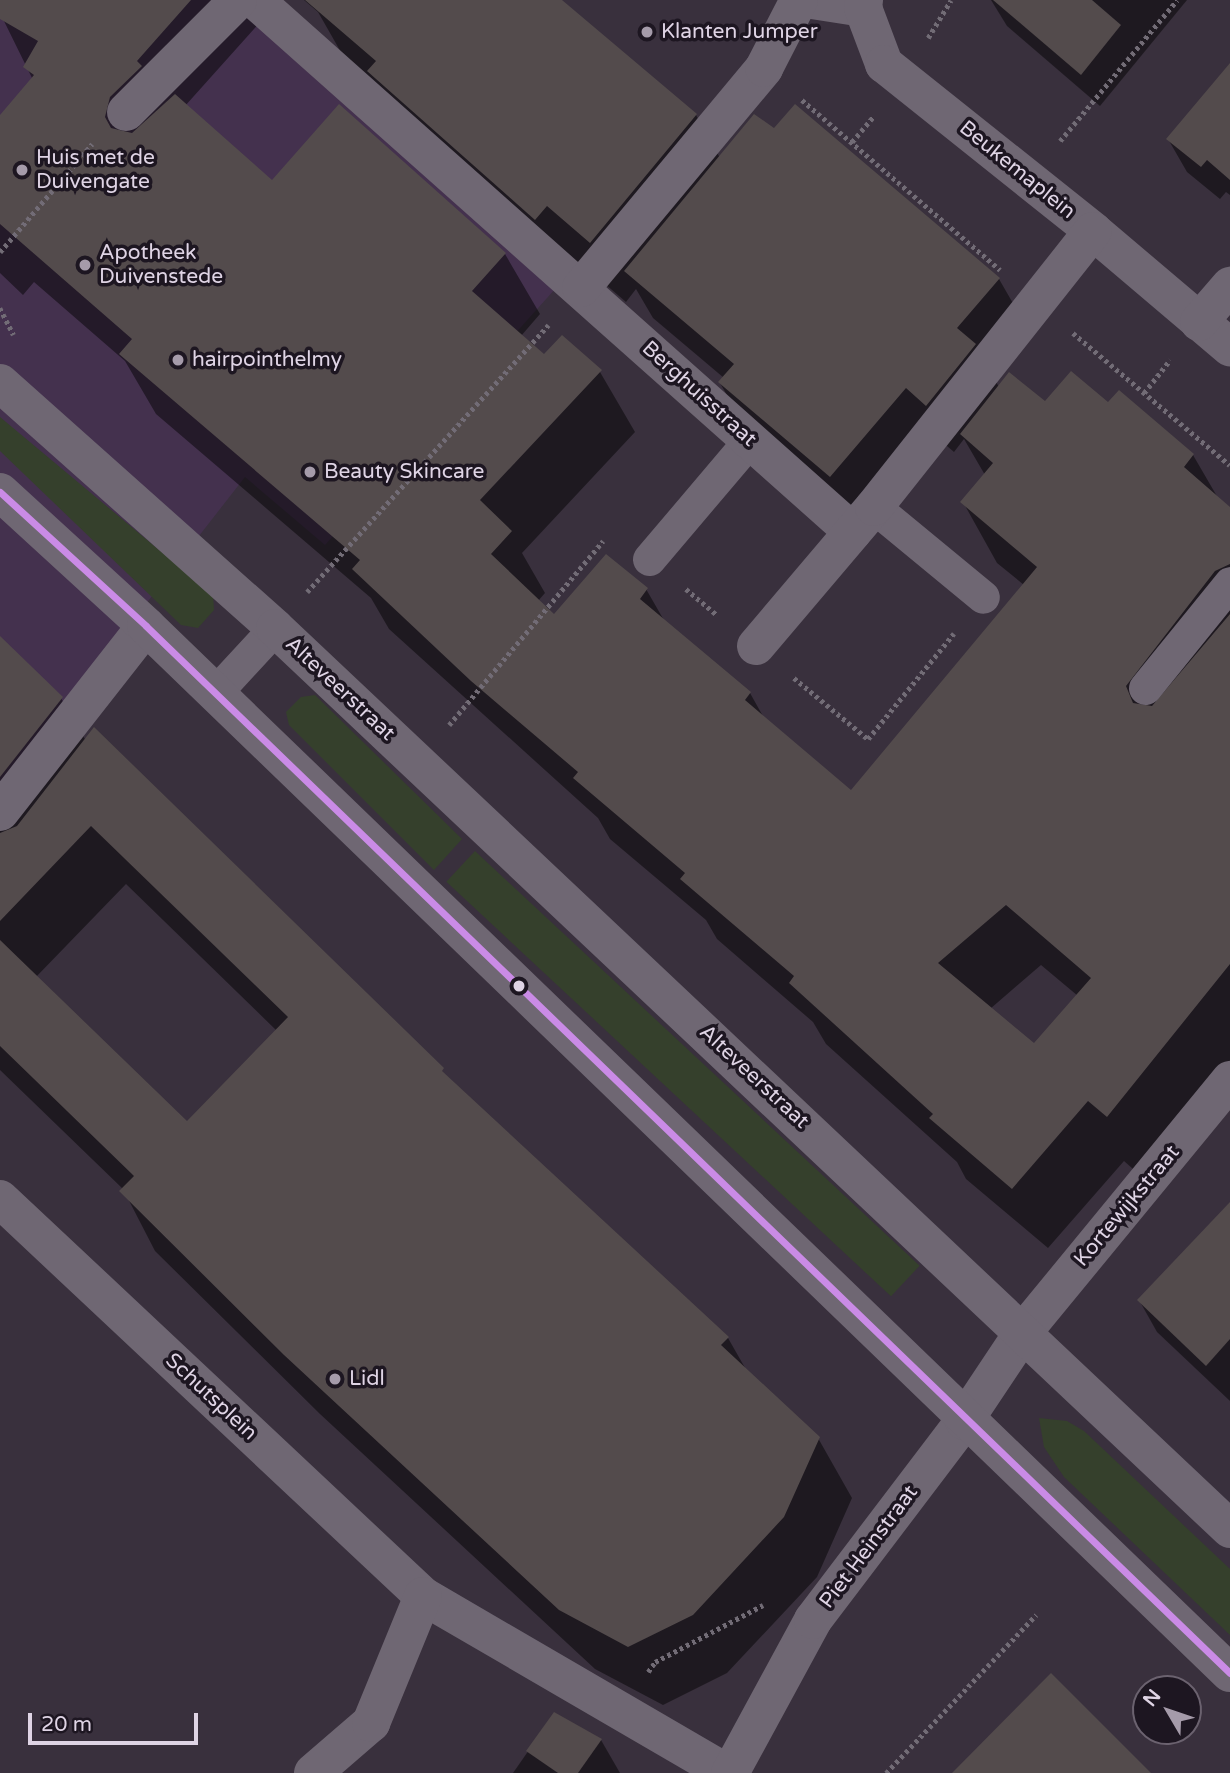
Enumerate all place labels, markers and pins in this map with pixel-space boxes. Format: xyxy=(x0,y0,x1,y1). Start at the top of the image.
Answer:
place label: Klanten Jumper xyxy=(661,19,818,45)
marker: Klanten Jumper xyxy=(639,24,655,40)
place label: Huis met de Duivengate xyxy=(36,145,155,195)
marker: Huis met de Duivengate xyxy=(14,162,30,178)
place label: Apotheek Duivenstede xyxy=(99,240,223,290)
marker: Apotheek Duivenstede xyxy=(77,257,93,273)
place label: hairpointhelmy xyxy=(192,347,342,373)
marker: hairpointhelmy xyxy=(170,352,186,368)
place label: Beauty Skincare xyxy=(324,459,484,485)
marker: Beauty Skincare xyxy=(302,464,318,480)
unlabelled marker xyxy=(512,979,526,993)
place label: Lidl xyxy=(349,1366,385,1392)
marker: Lidl xyxy=(327,1371,343,1387)

